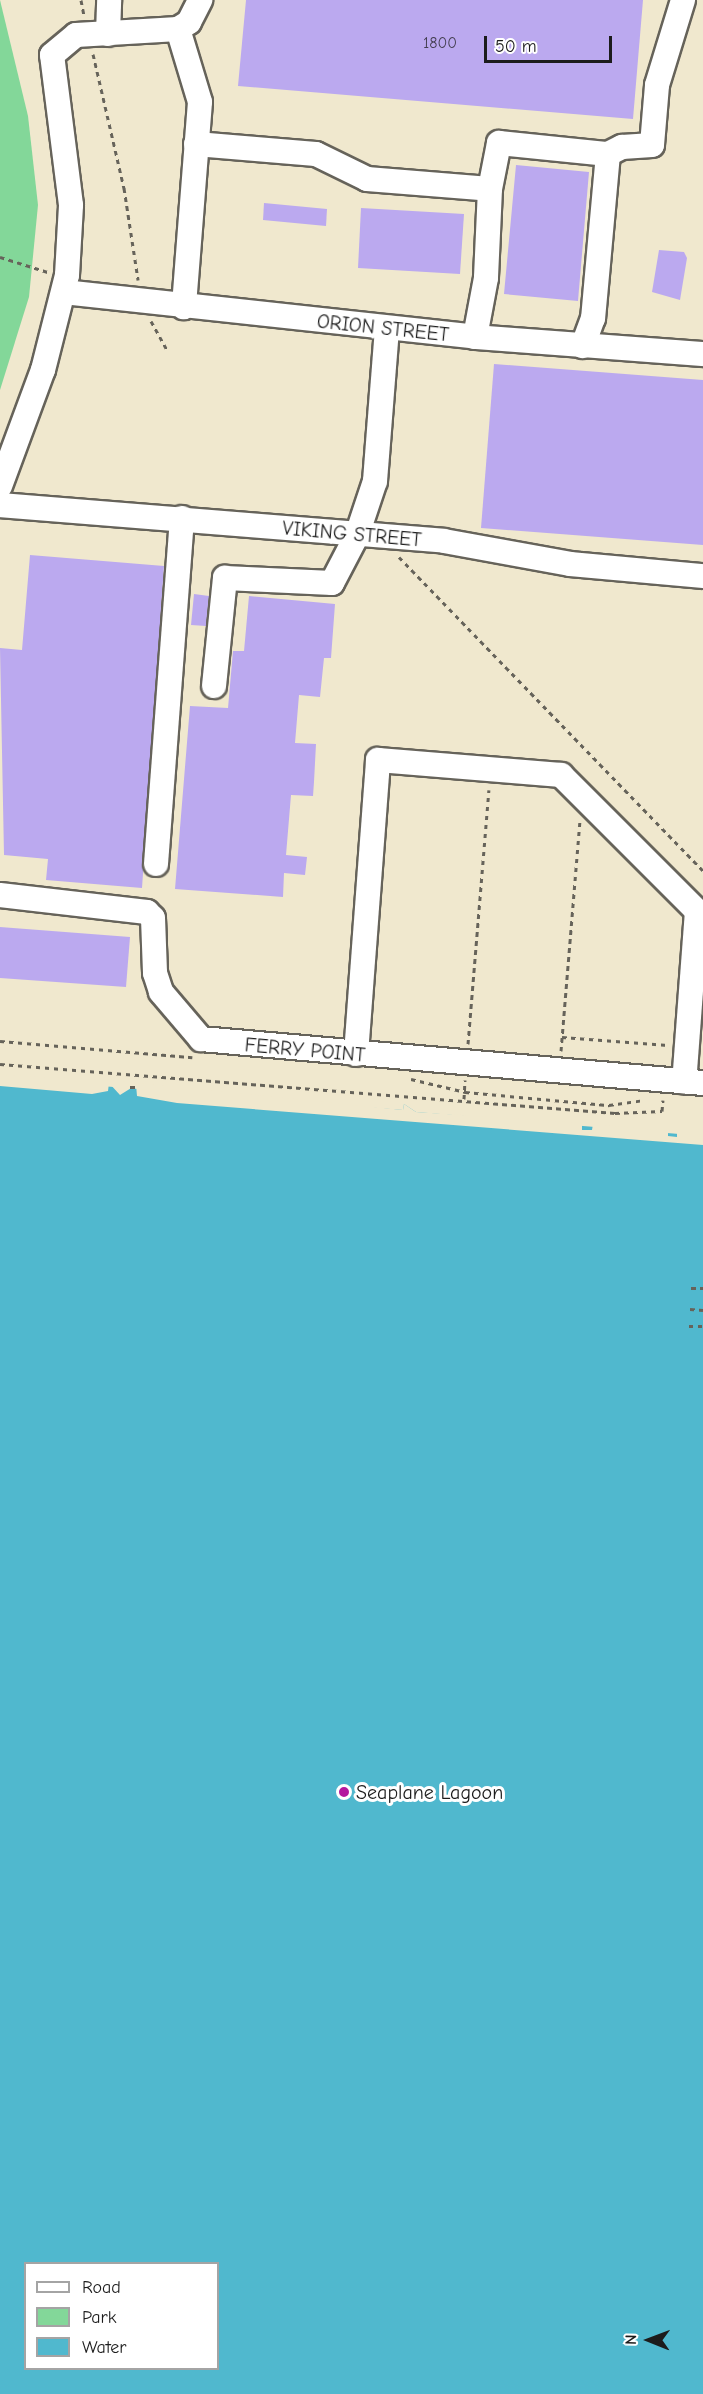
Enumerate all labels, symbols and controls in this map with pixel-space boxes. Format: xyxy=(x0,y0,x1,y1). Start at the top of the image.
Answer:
scale bar xyxy=(487,24,614,62)
house number: 1800 xyxy=(423,33,457,53)
text: 50 m xyxy=(495,36,537,57)
street label: ORION STREET xyxy=(316,309,450,347)
street label: VIKING STREET xyxy=(281,516,423,552)
street label: FERRY POINT xyxy=(244,1033,366,1067)
place label: Seaplane Lagoon xyxy=(356,1780,503,1804)
marker: Seaplane Lagoon xyxy=(337,1785,351,1799)
legend xyxy=(24,2262,219,2370)
text: Road xyxy=(82,2277,121,2298)
text: Park xyxy=(82,2307,116,2328)
north arrow xyxy=(619,2310,679,2370)
text: N xyxy=(622,2334,640,2345)
text: Water xyxy=(82,2337,126,2358)

